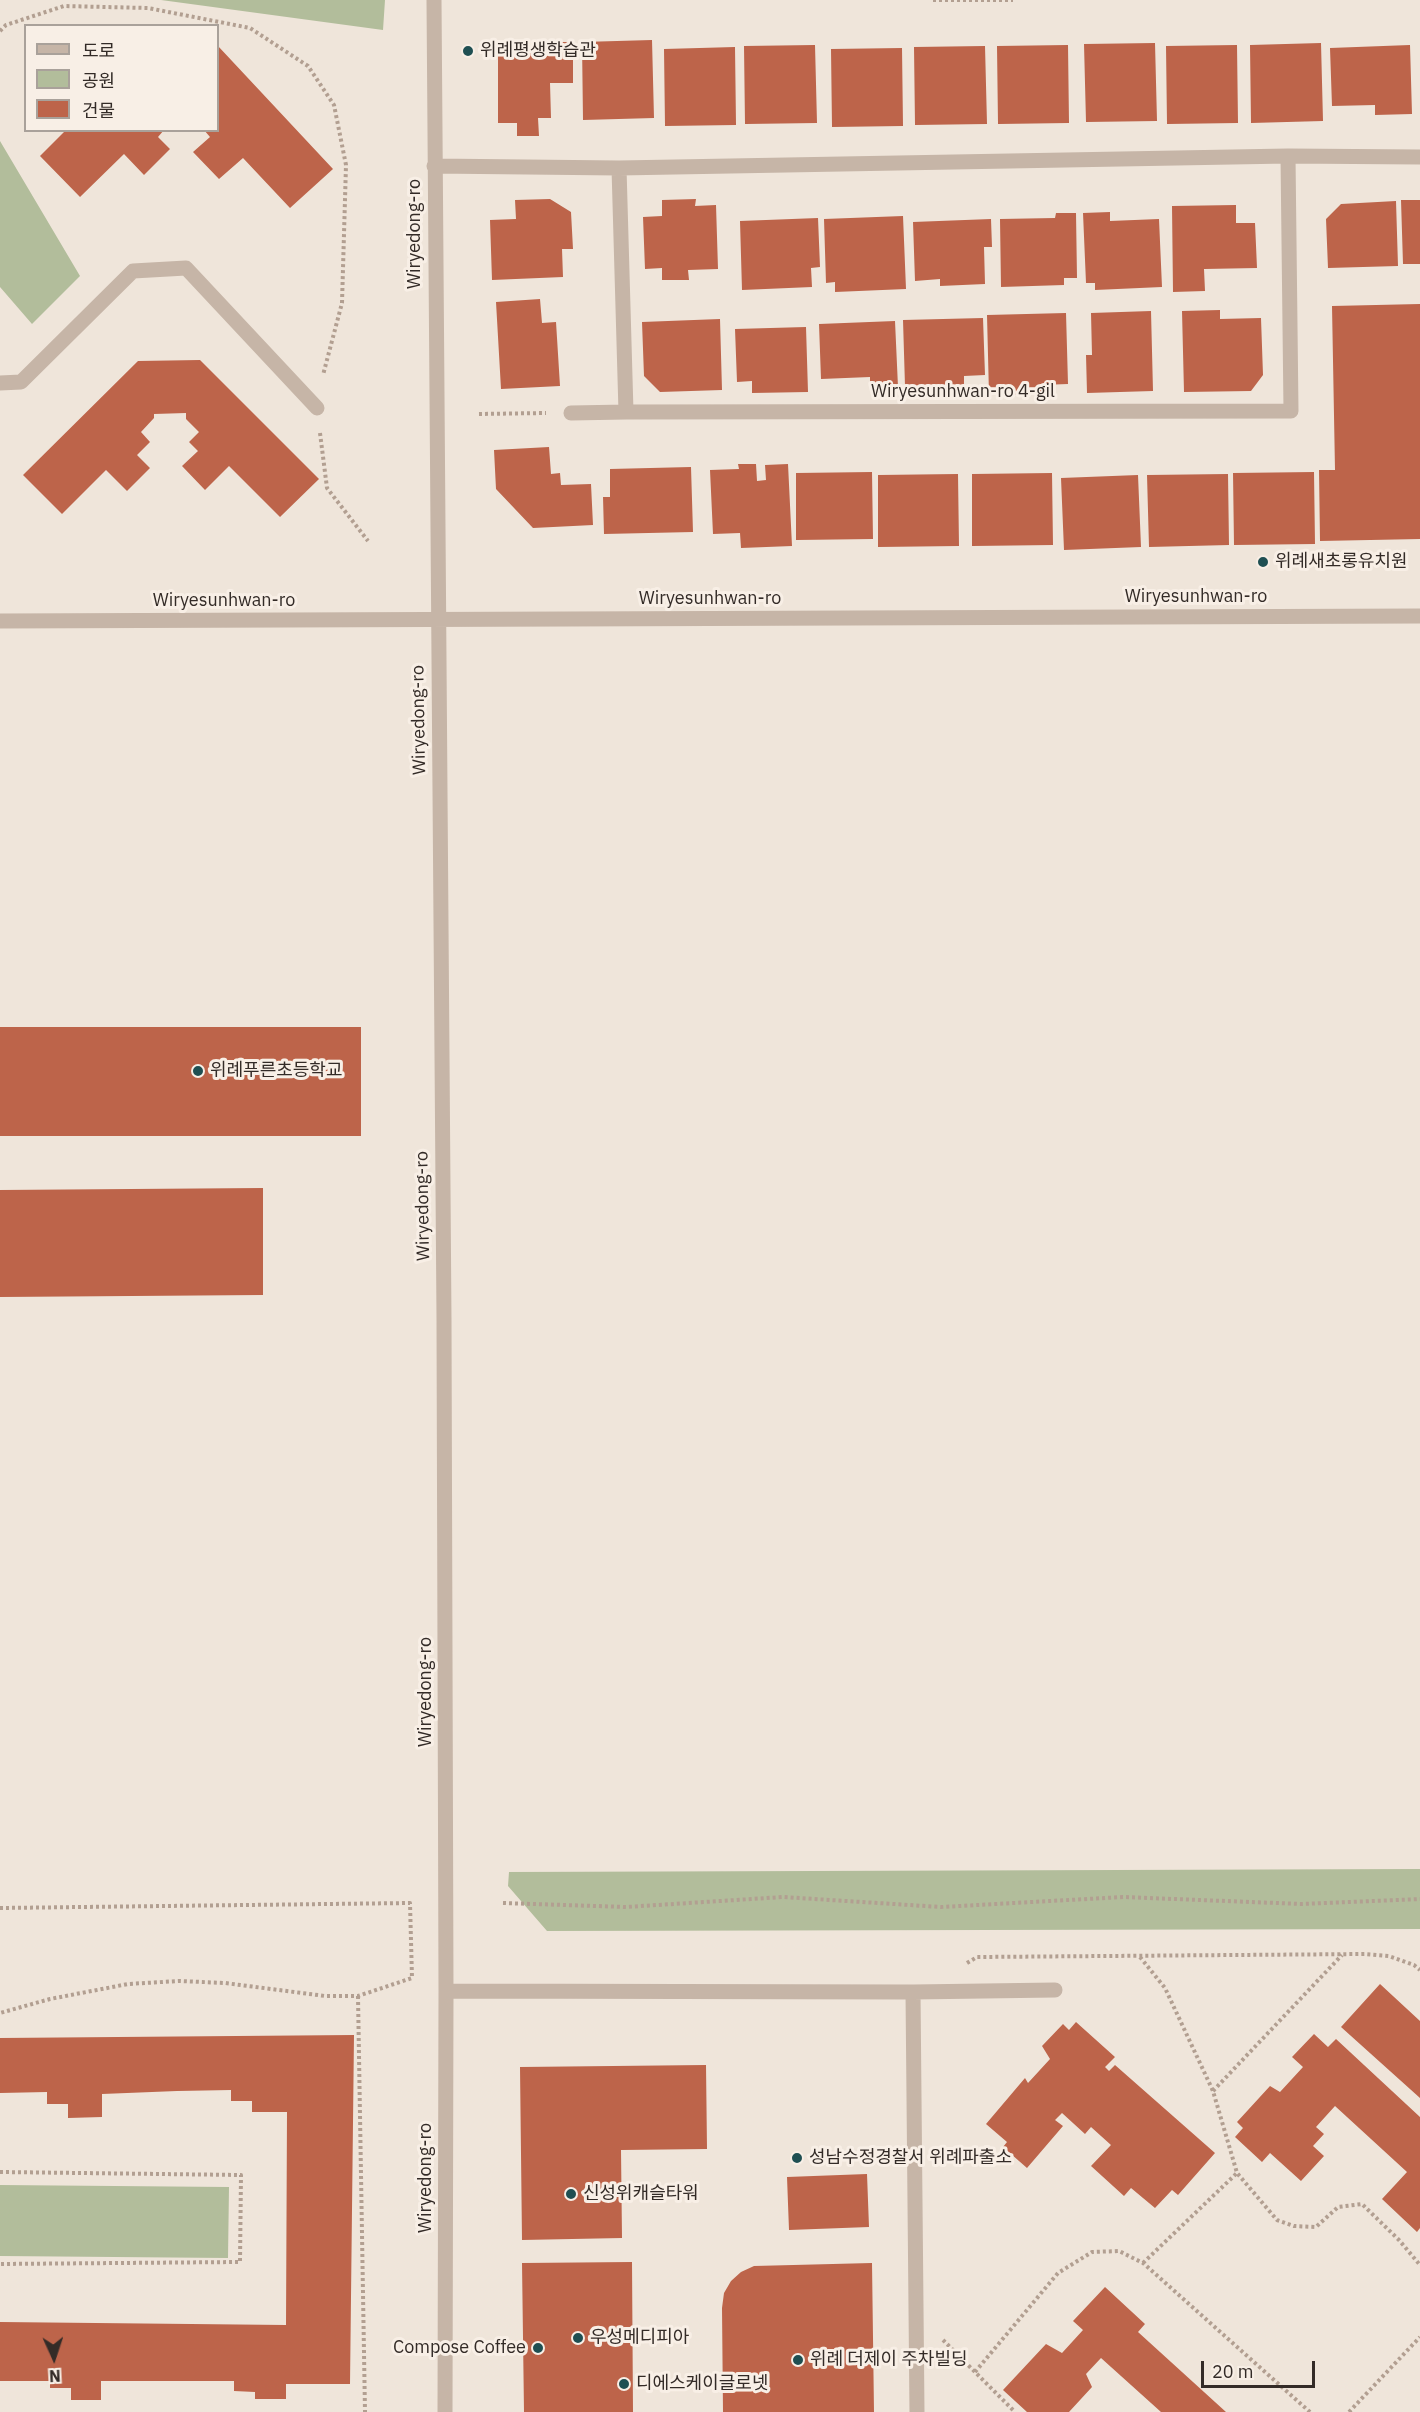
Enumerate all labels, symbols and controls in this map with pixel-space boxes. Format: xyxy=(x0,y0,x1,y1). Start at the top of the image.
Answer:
legend xyxy=(24,24,219,132)
text: 도로 xyxy=(82,39,115,62)
place label: 위례평생학습관 xyxy=(480,40,596,62)
marker: 위례평생학습관 xyxy=(461,44,475,58)
text: 공원 xyxy=(82,69,115,92)
text: 건물 xyxy=(82,99,115,122)
street label: Wiryedong-ro xyxy=(404,179,426,289)
street label: Wiryesunhwan-ro 4-gil xyxy=(871,381,1055,403)
place label: 위례새초롱유치원 xyxy=(1275,551,1407,573)
marker: 위례새초롱유치원 xyxy=(1256,555,1270,569)
street label: Wiryesunhwan-ro xyxy=(1125,586,1267,608)
street label: Wiryesunhwan-ro xyxy=(639,588,781,610)
street label: Wiryesunhwan-ro xyxy=(153,590,295,612)
street label: Wiryedong-ro xyxy=(407,665,431,775)
place label: 위례푸른초등학교 xyxy=(210,1060,342,1082)
marker: 위례푸른초등학교 xyxy=(191,1064,205,1078)
street label: Wiryedong-ro xyxy=(411,1151,435,1261)
street label: Wiryedong-ro xyxy=(415,1637,437,1747)
street label: Wiryedong-ro xyxy=(415,2123,437,2233)
place label: 성남수정경찰서 위례파출소 xyxy=(809,2147,1012,2169)
marker: 성남수정경찰서 위례파출소 xyxy=(790,2151,804,2165)
place label: 신성위캐슬타워 xyxy=(583,2183,699,2205)
marker: 신성위캐슬타워 xyxy=(564,2187,578,2201)
place label: 우성메디피아 xyxy=(590,2327,689,2349)
north arrow xyxy=(24,2328,84,2388)
marker: 우성메디피아 xyxy=(571,2331,585,2345)
place label: Compose Coffee xyxy=(393,2337,526,2359)
marker: Compose Coffee xyxy=(531,2341,545,2355)
place label: 위례 더제이 주차빌딩 xyxy=(810,2349,968,2371)
scale bar xyxy=(1204,2349,1318,2387)
marker: 위례 더제이 주차빌딩 xyxy=(791,2353,805,2367)
text: 20 m xyxy=(1212,2360,1254,2383)
text: N xyxy=(49,2366,61,2386)
place label: 디에스케이글로넷 xyxy=(636,2373,768,2395)
marker: 디에스케이글로넷 xyxy=(617,2377,631,2391)

